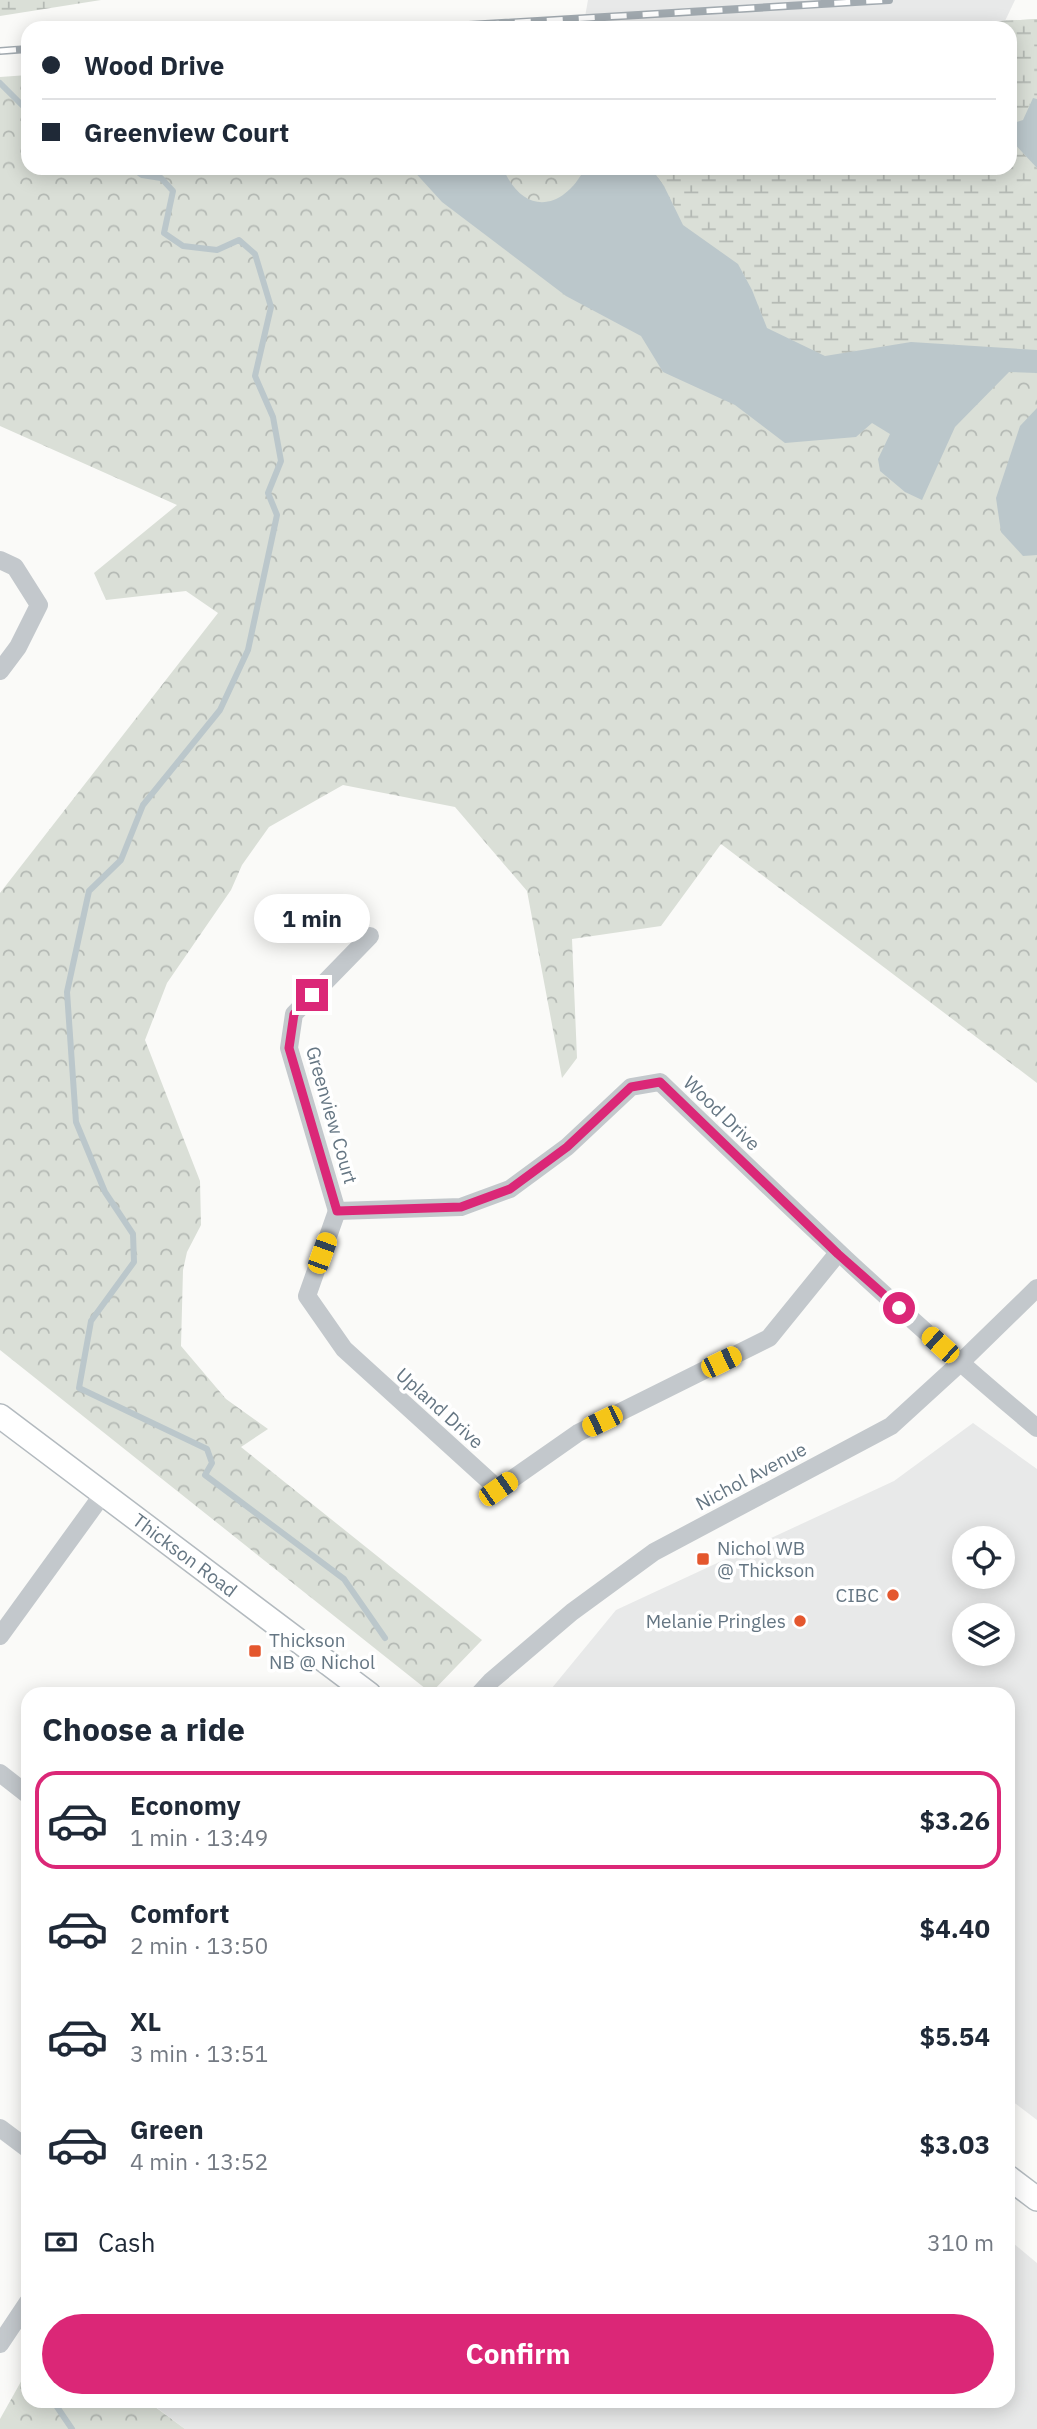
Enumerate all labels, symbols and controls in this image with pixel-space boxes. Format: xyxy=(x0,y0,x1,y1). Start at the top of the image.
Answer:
text: Wood Drive xyxy=(84,48,224,82)
text: Greenview Court xyxy=(84,115,289,149)
callout: 1 min xyxy=(254,894,370,942)
text: 1 min xyxy=(282,903,342,933)
route end xyxy=(296,979,328,1011)
street label: Greenview Court xyxy=(301,1043,363,1187)
street label: Wood Drive xyxy=(679,1070,765,1156)
car xyxy=(305,1230,340,1276)
route start xyxy=(883,1292,915,1324)
car xyxy=(918,1323,963,1367)
car xyxy=(698,1343,745,1381)
street label: Upland Drive xyxy=(391,1362,489,1454)
car xyxy=(579,1402,626,1440)
street label: Nichol Avenue xyxy=(691,1437,811,1515)
car xyxy=(475,1468,522,1510)
street label: Thickson Road xyxy=(128,1508,242,1602)
map controls xyxy=(952,1526,1015,1666)
button: locate xyxy=(952,1526,1015,1589)
place label: Nichol WB @ Thickson xyxy=(717,1536,815,1582)
marker: Nichol WB @ Thickson xyxy=(695,1551,711,1567)
place label: CIBC xyxy=(835,1583,879,1607)
marker: CIBC xyxy=(885,1587,901,1603)
button: layers xyxy=(952,1603,1015,1666)
place label: Melanie Pringles xyxy=(646,1609,786,1633)
marker: Melanie Pringles xyxy=(792,1613,808,1629)
place label: Thickson NB @ Nichol xyxy=(269,1628,375,1674)
marker: Thickson NB @ Nichol xyxy=(247,1643,263,1659)
text: Choose a ride xyxy=(42,1708,245,1750)
text: Economy xyxy=(130,1788,241,1822)
icon: car xyxy=(46,1789,109,1852)
text: $3.26 xyxy=(920,1803,990,1837)
text: 1 min · 13:49 xyxy=(130,1822,268,1852)
text: Comfort xyxy=(130,1896,229,1930)
icon: car xyxy=(46,1897,109,1960)
text: $4.40 xyxy=(920,1911,990,1945)
text: 2 min · 13:50 xyxy=(130,1930,268,1960)
text: XL xyxy=(130,2004,161,2038)
icon: car xyxy=(46,2005,109,2068)
text: $5.54 xyxy=(920,2019,990,2053)
text: 3 min · 13:51 xyxy=(130,2038,268,2068)
text: Green xyxy=(130,2112,204,2146)
icon: car xyxy=(46,2113,109,2176)
text: $3.03 xyxy=(920,2127,990,2161)
text: 4 min · 13:52 xyxy=(130,2146,268,2176)
icon: cash xyxy=(42,2223,80,2261)
text: Cash xyxy=(98,2225,155,2259)
text: 310 m xyxy=(927,2227,994,2257)
button: Confirm xyxy=(42,2314,994,2394)

